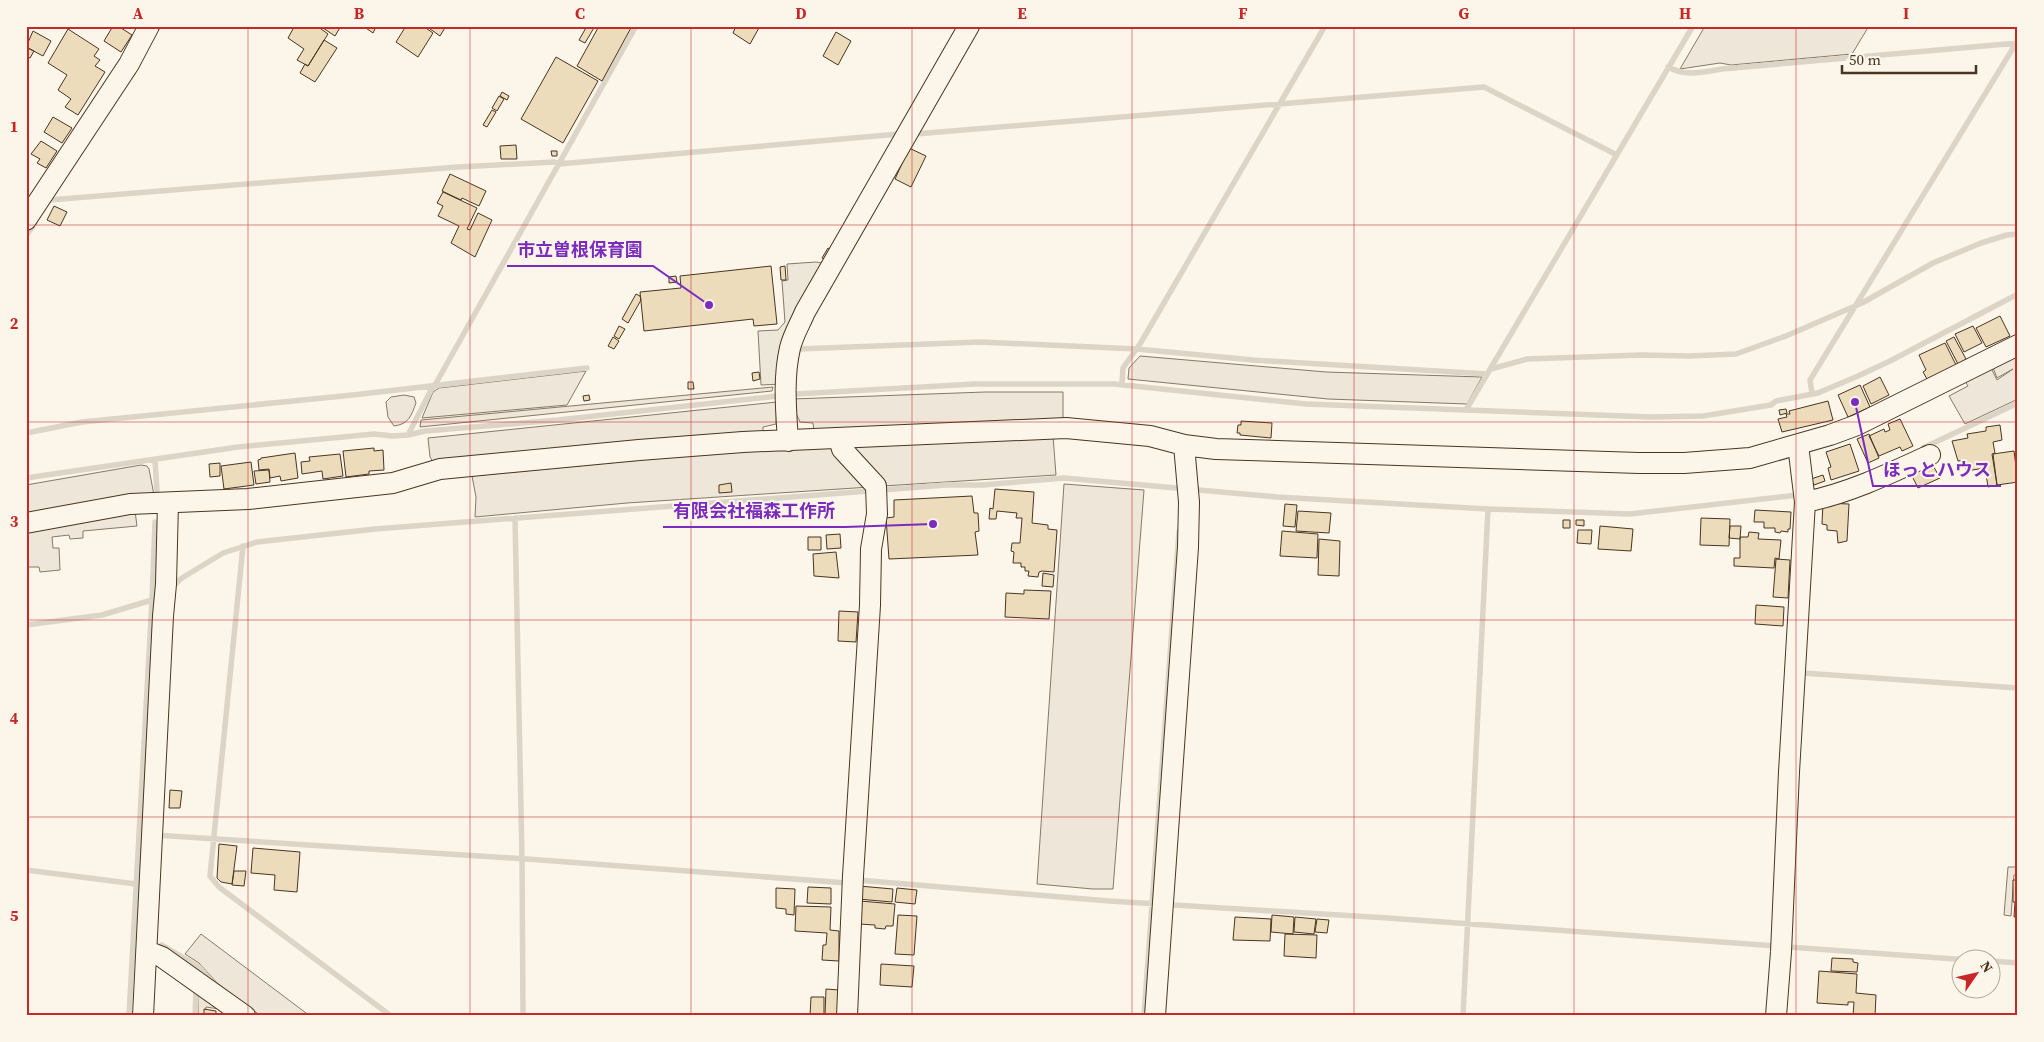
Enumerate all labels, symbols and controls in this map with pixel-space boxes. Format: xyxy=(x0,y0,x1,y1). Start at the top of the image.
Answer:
text: A xyxy=(133,2,144,24)
text: B xyxy=(354,2,365,24)
text: C xyxy=(575,2,585,24)
text: D xyxy=(795,2,807,24)
text: E xyxy=(1017,2,1027,24)
text: F xyxy=(1238,2,1248,24)
text: G xyxy=(1459,2,1470,24)
text: H xyxy=(1679,2,1691,24)
text: I xyxy=(1903,2,1909,24)
scale bar xyxy=(1842,42,1975,74)
text: 50 m xyxy=(1849,49,1881,70)
text: 1 xyxy=(10,115,18,137)
callout: 市立曽根保育園 xyxy=(507,233,653,266)
text: 市立曽根保育園 xyxy=(517,237,643,262)
text: 2 xyxy=(10,312,19,334)
callout: ほっとハウス xyxy=(1873,453,2001,486)
text: ほっとハウス xyxy=(1883,457,1991,482)
callout: 有限会社福森工作所 xyxy=(663,494,845,527)
text: 有限会社福森工作所 xyxy=(673,498,835,523)
text: 3 xyxy=(10,510,19,532)
text: 4 xyxy=(10,707,19,729)
text: 5 xyxy=(10,904,19,926)
north arrow xyxy=(1952,950,2002,1000)
text: N xyxy=(1976,957,1998,977)

